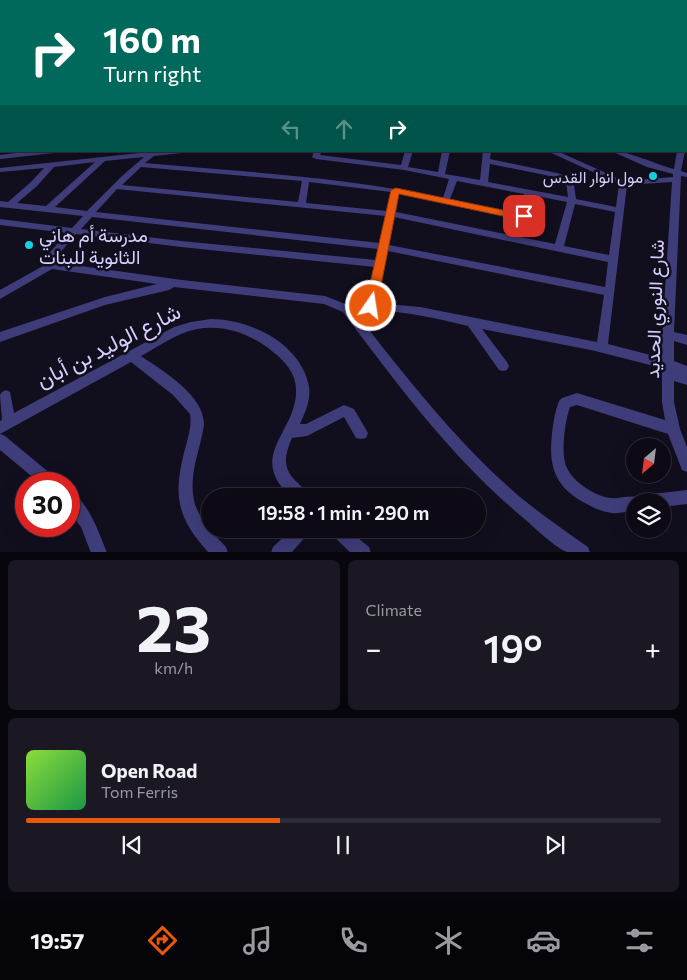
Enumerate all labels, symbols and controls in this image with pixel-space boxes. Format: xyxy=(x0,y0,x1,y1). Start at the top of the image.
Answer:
text: 160 m xyxy=(103,17,201,60)
icon: right xyxy=(20,20,85,85)
text: Turn right xyxy=(103,60,201,87)
icon: left xyxy=(277,115,305,143)
icon: ahead xyxy=(330,115,358,143)
icon: right xyxy=(383,115,411,143)
place label: مول انوار القدس xyxy=(543,167,643,188)
marker: مول انوار القدس xyxy=(647,170,659,182)
pin xyxy=(503,195,545,237)
icon: arrive xyxy=(510,202,538,230)
place label: مدرسة أم هاني الثانوية للبنات xyxy=(39,223,148,269)
marker: مدرسة أم هاني الثانوية للبنات xyxy=(23,239,35,251)
street label: شارع النوري الحديد xyxy=(640,239,673,379)
position arrow xyxy=(344,279,396,331)
street label: شارع الوليد بن أبان xyxy=(31,297,186,395)
north arrow xyxy=(626,438,671,482)
map controls xyxy=(626,438,671,538)
speed limit sign: 30 xyxy=(15,472,80,537)
button: layers xyxy=(626,493,671,538)
text: 19:58 · 1 min · 290 m xyxy=(258,501,429,524)
text: 23 xyxy=(136,586,211,665)
text: Climate xyxy=(366,600,422,619)
text: 19° xyxy=(484,624,542,671)
text: − xyxy=(366,631,381,665)
text: + xyxy=(645,631,661,665)
text: km/h xyxy=(154,658,193,677)
text: Open Road xyxy=(101,759,197,782)
text: Tom Ferris xyxy=(101,782,178,801)
icon: previous xyxy=(118,831,146,859)
icon: pause xyxy=(329,831,357,859)
icon: next xyxy=(541,831,569,859)
icon: directions xyxy=(145,923,180,958)
icon: music xyxy=(240,923,275,958)
icon: phone xyxy=(336,923,371,958)
icon: climate xyxy=(431,923,466,958)
icon: car xyxy=(526,923,561,958)
icon: filters xyxy=(622,923,657,958)
text: 19:57 xyxy=(30,927,84,954)

